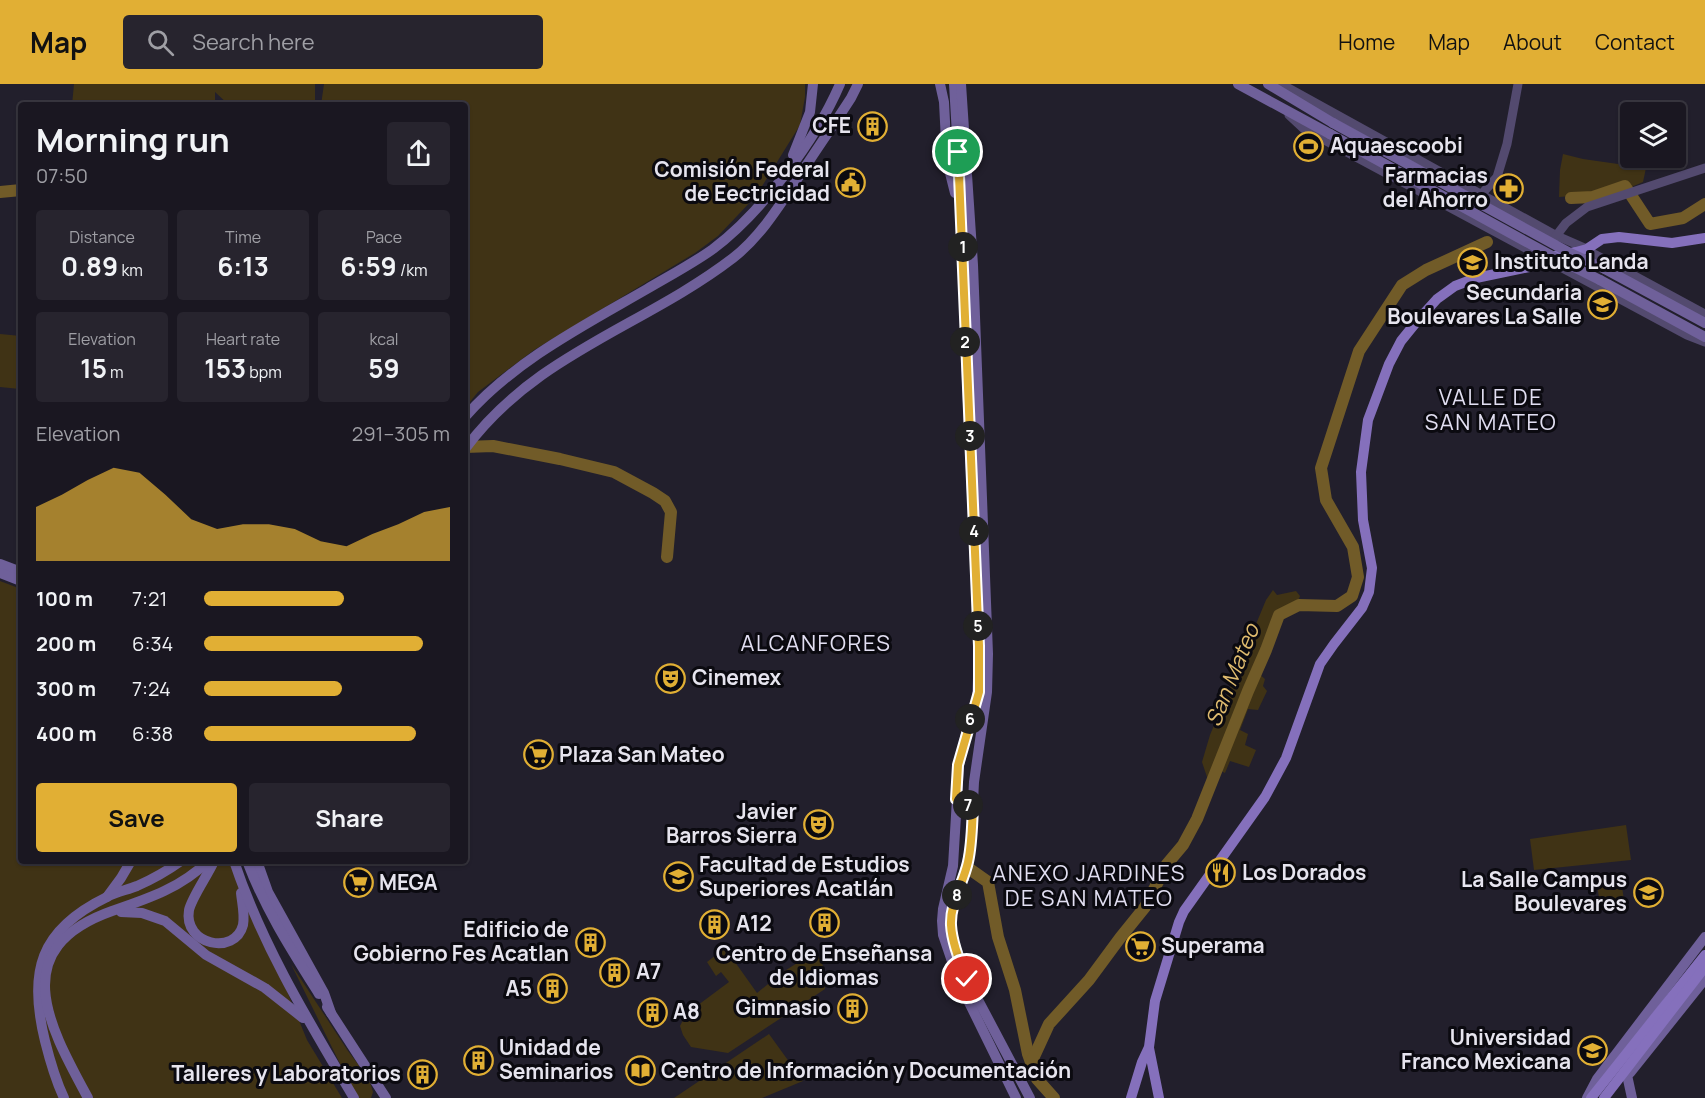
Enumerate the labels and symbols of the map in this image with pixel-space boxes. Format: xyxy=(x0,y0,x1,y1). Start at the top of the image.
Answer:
building icon: CFE xyxy=(856,110,888,142)
place label: CFE xyxy=(812,111,851,139)
pin xyxy=(932,126,983,177)
sports icon: Aquaescoobi xyxy=(1293,130,1325,162)
place label: Aquaescoobi xyxy=(1330,131,1463,159)
place label: Comisión Federal de Eectricidad xyxy=(654,155,830,207)
place label: Farmacias del Ahorro xyxy=(1383,161,1488,213)
public building icon: Comisión Federal de Eectricidad xyxy=(835,166,867,198)
pharmacy icon: Farmacias del Ahorro xyxy=(1493,172,1525,204)
pin: 1 xyxy=(948,232,978,262)
school or university icon: Instituto Landa xyxy=(1457,246,1489,278)
place label: Instituto Landa xyxy=(1494,247,1649,275)
place label: Secundaria Boulevares La Salle xyxy=(1387,278,1582,330)
school or university icon: Secundaria Boulevares La Salle xyxy=(1587,289,1619,321)
pin: 2 xyxy=(950,327,980,357)
district label: VALLE DE SAN MATEO xyxy=(1425,382,1557,437)
pin: 3 xyxy=(955,421,985,451)
pin: 4 xyxy=(959,516,989,546)
pin: 5 xyxy=(963,611,993,641)
water label: San Mateo xyxy=(1198,617,1267,731)
district label: ALCANFORES xyxy=(741,628,891,658)
theatre icon: Cinemex xyxy=(655,662,687,694)
place label: Cinemex xyxy=(692,663,782,691)
pin: 6 xyxy=(955,704,985,734)
supermarket icon: Plaza San Mateo xyxy=(522,739,554,771)
place label: Plaza San Mateo xyxy=(559,740,725,768)
pin: 7 xyxy=(953,790,983,820)
place label: Javier Barros Sierra xyxy=(666,797,797,849)
theatre icon: Javier Barros Sierra xyxy=(802,808,834,840)
place label: Facultad de Estudios Superiores Acatlán xyxy=(699,850,910,902)
restaurant icon: Los Dorados xyxy=(1205,857,1237,889)
district label: ANEXO JARDINES DE SAN MATEO xyxy=(992,858,1186,913)
place label: Los Dorados xyxy=(1242,858,1366,886)
school or university icon: Facultad de Estudios Superiores Acatlán xyxy=(662,861,694,893)
place label: La Salle Campus Boulevares xyxy=(1461,865,1627,917)
supermarket icon: MEGA xyxy=(342,867,374,899)
place label: MEGA xyxy=(379,868,438,896)
school or university icon: La Salle Campus Boulevares xyxy=(1632,876,1664,908)
pin: 8 xyxy=(942,880,972,910)
building icon: Centro de Enseñansa de Idiomas xyxy=(808,907,840,939)
building icon: A12 xyxy=(699,908,731,940)
place label: A12 xyxy=(736,909,772,937)
place label: Edificio de Gobierno Fes Acatlan xyxy=(353,915,569,967)
building icon: Edificio de Gobierno Fes Acatlan xyxy=(574,926,606,958)
supermarket icon: Superama xyxy=(1124,930,1156,962)
place label: Superama xyxy=(1161,931,1265,959)
place label: Centro de Enseñansa de Idiomas xyxy=(716,939,932,991)
pin xyxy=(941,953,992,1004)
building icon: A7 xyxy=(599,956,631,988)
place label: A7 xyxy=(636,957,661,985)
building icon: A5 xyxy=(537,973,569,1005)
place label: A5 xyxy=(506,974,532,1002)
building icon: Gimnasio xyxy=(836,992,868,1024)
place label: Gimnasio xyxy=(735,993,831,1021)
building icon: A8 xyxy=(636,996,668,1028)
place label: A8 xyxy=(673,997,700,1025)
place label: Universidad Franco Mexicana xyxy=(1401,1023,1571,1075)
place label: Unidad de Seminarios xyxy=(499,1033,614,1085)
school or university icon: Universidad Franco Mexicana xyxy=(1576,1034,1608,1066)
building icon: Unidad de Seminarios xyxy=(462,1044,494,1076)
library icon: Centro de Información y Documentación xyxy=(624,1055,656,1087)
place label: Centro de Información y Documentación xyxy=(661,1056,1071,1084)
building icon: Talleres y Laboratorios xyxy=(406,1058,438,1090)
place label: Talleres y Laboratorios xyxy=(172,1059,401,1087)

